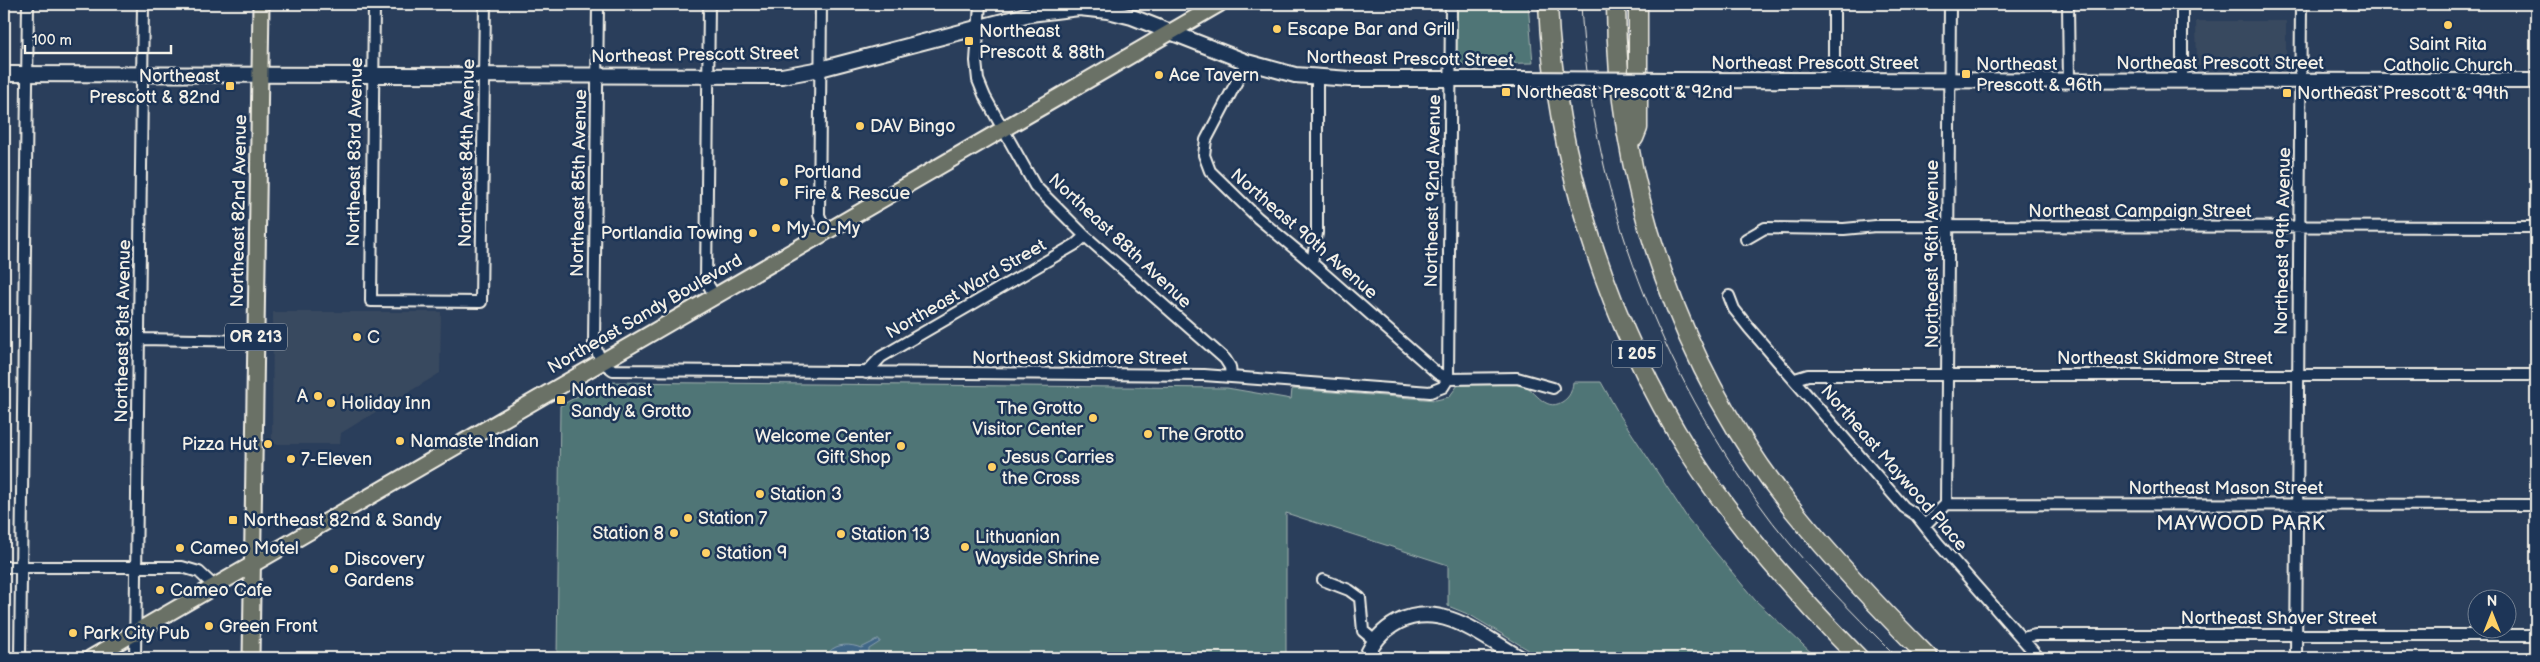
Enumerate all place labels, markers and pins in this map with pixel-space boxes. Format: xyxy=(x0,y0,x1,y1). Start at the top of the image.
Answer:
place label: Escape Bar and Grill xyxy=(1287,19,1455,40)
marker: Saint Rita Catholic Church xyxy=(2442,19,2454,31)
place label: Northeast Prescott & 88th xyxy=(979,21,1105,63)
marker: Escape Bar and Grill xyxy=(1271,23,1283,35)
place label: Saint Rita Catholic Church xyxy=(2383,34,2513,76)
marker: Northeast Prescott & 88th xyxy=(963,35,975,47)
place label: Northeast Prescott & 96th xyxy=(1976,54,2102,96)
place label: Ace Tavern xyxy=(1169,65,1259,86)
place label: Northeast Prescott & 82nd xyxy=(89,66,220,108)
marker: Northeast Prescott & 96th xyxy=(1960,68,1972,80)
marker: Ace Tavern xyxy=(1153,69,1165,81)
marker: Northeast Prescott & 82nd xyxy=(224,80,236,92)
place label: Northeast Prescott & 92nd xyxy=(1516,82,1733,103)
place label: Northeast Prescott & 99th xyxy=(2297,83,2509,104)
marker: Northeast Prescott & 92nd xyxy=(1500,86,1512,98)
marker: Northeast Prescott & 99th xyxy=(2281,87,2293,99)
place label: DAV Bingo xyxy=(870,116,955,137)
marker: DAV Bingo xyxy=(854,120,866,132)
place label: Portland Fire & Rescue xyxy=(794,162,910,204)
marker: Portland Fire & Rescue xyxy=(778,176,790,188)
place label: My-O-My xyxy=(786,218,861,239)
marker: My-O-My xyxy=(770,222,782,234)
place label: Portlandia Towing xyxy=(601,223,743,244)
marker: Portlandia Towing xyxy=(747,227,759,239)
place label: C xyxy=(367,327,380,348)
marker: C xyxy=(351,331,363,343)
place label: Northeast Sandy & Grotto xyxy=(571,380,692,422)
place label: A xyxy=(297,386,308,407)
marker: A xyxy=(312,390,324,402)
place label: Holiday Inn xyxy=(341,393,431,414)
marker: Northeast Sandy & Grotto xyxy=(555,394,567,406)
marker: Holiday Inn xyxy=(325,397,337,409)
place label: The Grotto Visitor Center xyxy=(972,398,1083,440)
marker: The Grotto Visitor Center xyxy=(1087,412,1099,424)
place label: The Grotto xyxy=(1158,424,1244,445)
place label: Welcome Center Gift Shop xyxy=(755,426,891,468)
marker: The Grotto xyxy=(1142,428,1154,440)
place label: Namaste Indian xyxy=(410,431,539,452)
place label: Pizza Hut xyxy=(182,434,258,455)
marker: Namaste Indian xyxy=(394,435,406,447)
marker: Pizza Hut xyxy=(262,438,274,450)
marker: Welcome Center Gift Shop xyxy=(895,440,907,452)
place label: Jesus Carries the Cross xyxy=(1002,447,1114,489)
place label: 7-Eleven xyxy=(301,449,372,470)
marker: 7-Eleven xyxy=(285,453,297,465)
marker: Jesus Carries the Cross xyxy=(986,461,998,473)
place label: Station 3 xyxy=(770,484,842,505)
marker: Station 3 xyxy=(754,488,766,500)
place label: Station 7 xyxy=(698,508,768,529)
place label: Northeast 82nd & Sandy xyxy=(243,510,443,531)
marker: Station 7 xyxy=(682,512,694,524)
marker: Northeast 82nd & Sandy xyxy=(227,514,239,526)
place label: Station 8 xyxy=(592,523,664,544)
place label: Station 13 xyxy=(851,524,930,545)
marker: Station 8 xyxy=(668,527,680,539)
place label: Lithuanian Wayside Shrine xyxy=(975,527,1100,569)
marker: Station 13 xyxy=(835,528,847,540)
place label: Cameo Motel xyxy=(190,538,299,559)
marker: Lithuanian Wayside Shrine xyxy=(959,541,971,553)
marker: Cameo Motel xyxy=(174,542,186,554)
place label: Station 9 xyxy=(716,543,787,564)
marker: Station 9 xyxy=(700,547,712,559)
place label: Discovery Gardens xyxy=(344,549,425,591)
marker: Discovery Gardens xyxy=(328,563,340,575)
place label: Cameo Cafe xyxy=(170,580,272,601)
marker: Cameo Cafe xyxy=(154,584,166,596)
place label: Green Front xyxy=(219,616,318,637)
marker: Green Front xyxy=(203,620,215,632)
place label: Park City Pub xyxy=(83,623,190,644)
marker: Park City Pub xyxy=(67,627,79,639)

